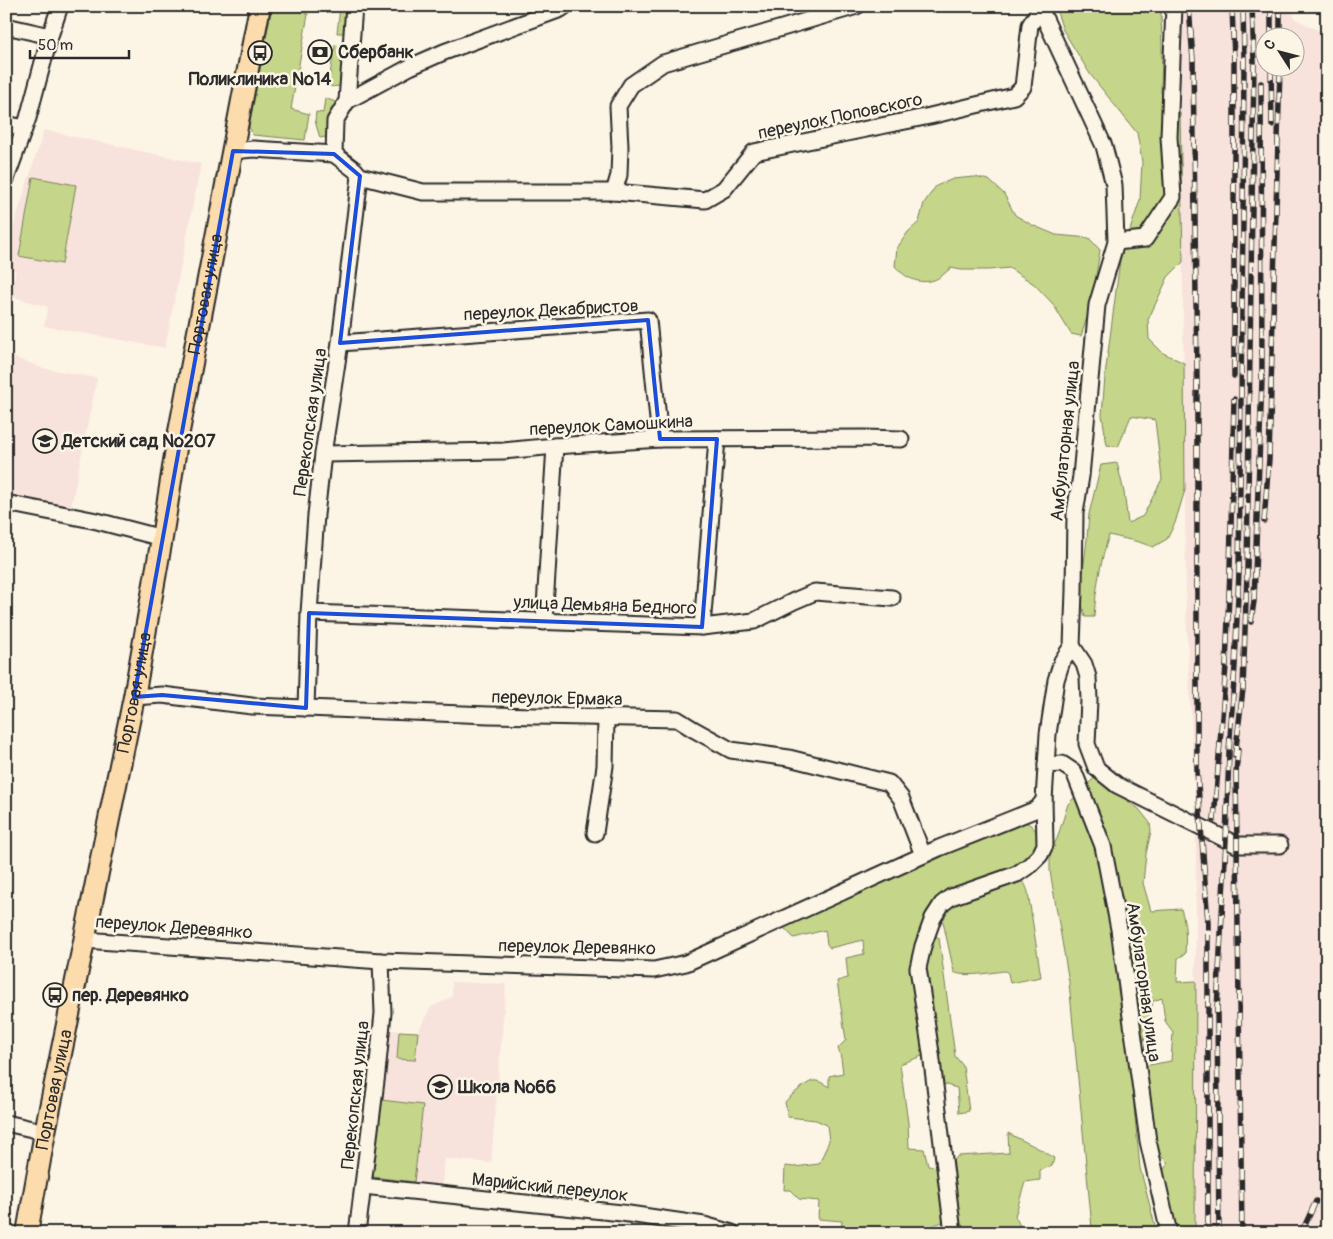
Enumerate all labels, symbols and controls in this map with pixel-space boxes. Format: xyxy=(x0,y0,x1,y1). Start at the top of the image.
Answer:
scale bar xyxy=(30,28,129,60)
north arrow xyxy=(1256,28,1306,78)
text: 50 m xyxy=(38,36,73,55)
text: С xyxy=(1260,36,1280,53)
bank icon: Сбербанк xyxy=(307,39,333,65)
bus stop icon: Поликлиника №14 xyxy=(247,40,273,66)
place label: Сбербанк xyxy=(338,41,414,64)
place label: Поликлиника №14 xyxy=(189,68,332,91)
street label: переулок Поповского xyxy=(756,88,925,145)
street label: Портовая улица xyxy=(183,232,228,356)
street label: переулок Декабристов xyxy=(463,294,639,327)
street label: Перекопская улица xyxy=(289,347,332,498)
street label: Амбулаторная улица xyxy=(1046,360,1085,522)
street label: переулок Самошкина xyxy=(529,410,693,441)
school or university icon: Детский сад №207 xyxy=(32,428,58,454)
place label: Детский сад №207 xyxy=(61,430,216,453)
street label: улица Демьяна Бедного xyxy=(512,591,697,620)
street label: Портовая улица xyxy=(112,631,157,755)
street label: переулок Ермака xyxy=(491,686,623,711)
street label: Амбулаторная улица xyxy=(1121,901,1166,1063)
street label: переулок Деревянко xyxy=(94,911,254,944)
street label: переулок Деревянко xyxy=(498,935,656,960)
bus stop icon: пер. Деревянко xyxy=(42,982,68,1008)
place label: пер. Деревянко xyxy=(72,984,189,1007)
street label: Перекопская улица xyxy=(336,1020,375,1170)
street label: Портовая улица xyxy=(31,1027,78,1151)
school or university icon: Школа №66 xyxy=(427,1074,453,1100)
place label: Школа №66 xyxy=(457,1076,556,1099)
street label: Марийский переулок xyxy=(471,1168,629,1207)

